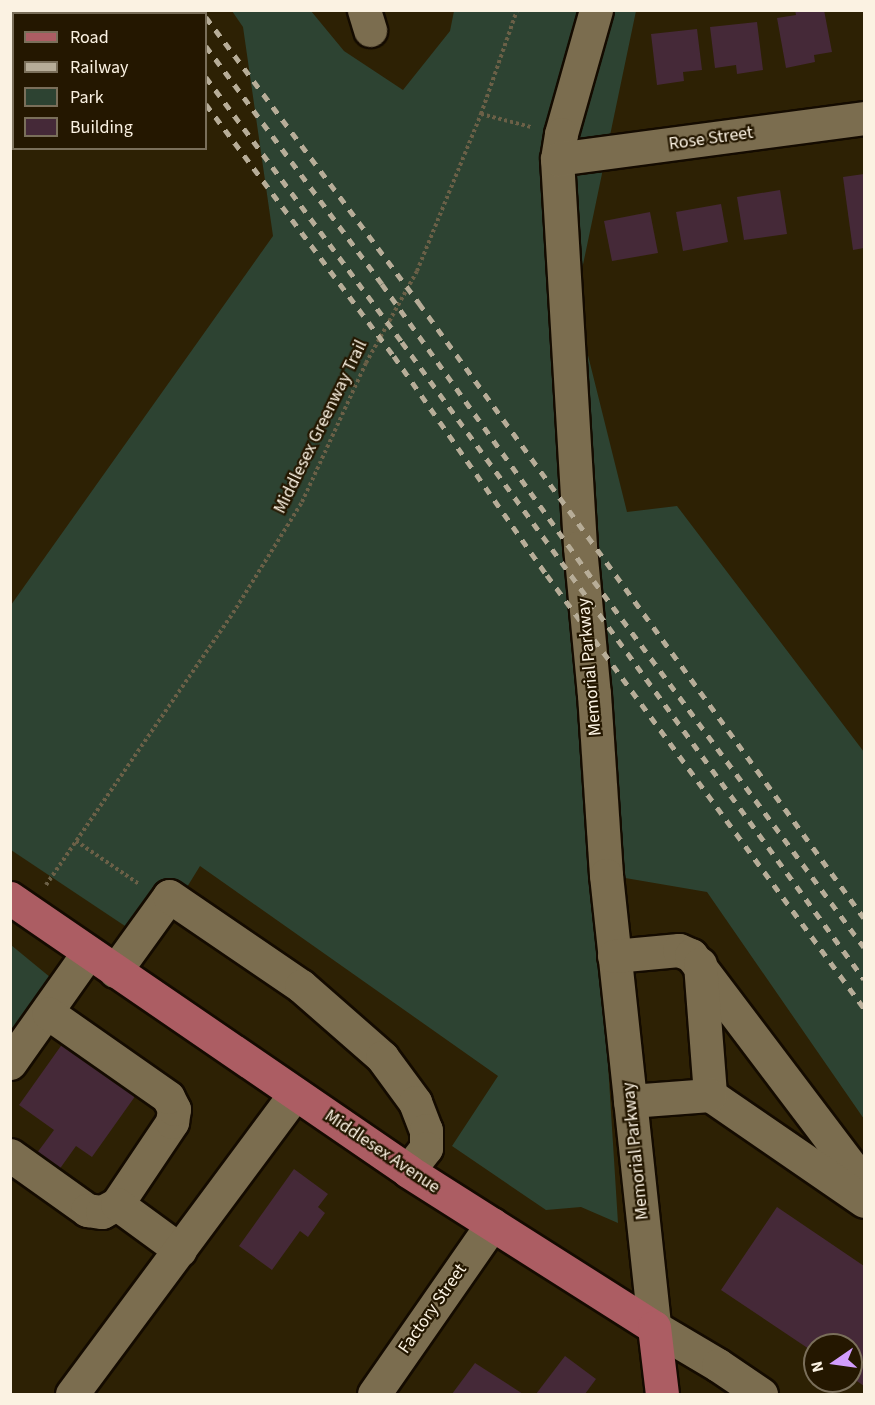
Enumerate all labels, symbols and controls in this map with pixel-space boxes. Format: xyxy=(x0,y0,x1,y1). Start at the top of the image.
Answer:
legend xyxy=(12,12,207,150)
text: Road xyxy=(70,25,109,50)
text: Railway xyxy=(70,55,129,80)
text: Park xyxy=(70,85,104,110)
text: Building xyxy=(70,115,133,140)
street label: Rose Street xyxy=(667,122,755,156)
street label: Middlesex Greenway Trail xyxy=(270,337,372,517)
street label: Memorial Parkway xyxy=(573,597,607,737)
street label: Memorial Parkway xyxy=(618,1081,654,1221)
street label: Middlesex Avenue xyxy=(320,1105,444,1199)
street label: Factory Street xyxy=(394,1260,472,1358)
north arrow xyxy=(803,1333,863,1393)
text: N xyxy=(805,1359,829,1374)

